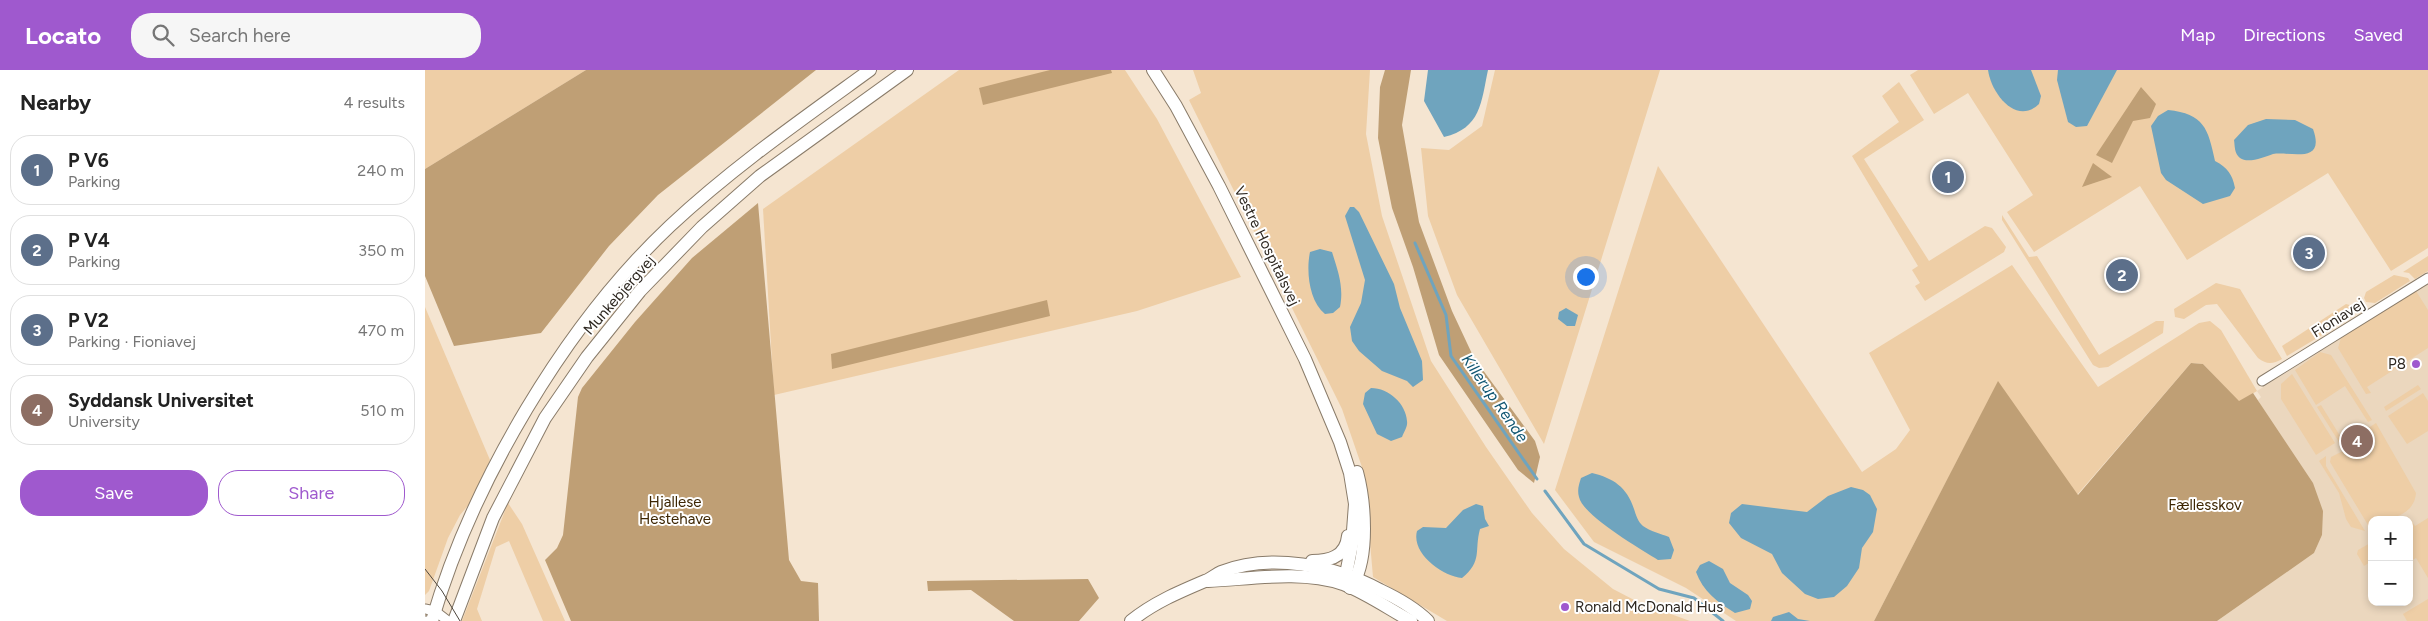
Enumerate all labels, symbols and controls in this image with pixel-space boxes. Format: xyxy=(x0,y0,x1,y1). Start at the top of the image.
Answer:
search box xyxy=(131,13,481,58)
text: Locato xyxy=(25,21,101,50)
icon: search xyxy=(149,21,177,49)
text: Search here xyxy=(189,24,291,47)
text: Map xyxy=(2180,24,2215,46)
text: Directions xyxy=(2243,24,2325,46)
text: Saved xyxy=(2353,24,2403,46)
text: Nearby xyxy=(20,90,91,115)
text: 4 results xyxy=(344,93,405,112)
text: P V6 xyxy=(68,149,109,172)
pin: 1 xyxy=(1932,158,1964,196)
text: 1 xyxy=(34,161,40,180)
text: 240 m xyxy=(357,161,404,180)
text: Parking xyxy=(68,172,120,191)
street label: Vestre Hospitalsvej xyxy=(1230,183,1304,309)
text: P V4 xyxy=(68,229,110,252)
pin: 3 xyxy=(2293,234,2325,272)
text: 2 xyxy=(32,241,42,260)
text: 350 m xyxy=(358,241,404,260)
text: Parking xyxy=(68,252,120,271)
street label: Munkebjergvej xyxy=(580,252,658,338)
pin: 2 xyxy=(2106,256,2138,294)
your location xyxy=(1573,264,1599,290)
street label: Fioniavej xyxy=(2308,295,2368,341)
text: P V2 xyxy=(68,309,109,332)
text: 3 xyxy=(33,321,41,340)
text: 470 m xyxy=(358,321,404,340)
text: Parking · Fioniavej xyxy=(68,332,196,351)
water label: Killerup Rende xyxy=(1458,350,1532,446)
place label: P8 xyxy=(2388,355,2406,373)
marker: P8 xyxy=(2410,358,2422,370)
text: Syddansk Universitet xyxy=(68,389,254,412)
text: 4 xyxy=(32,401,42,420)
text: 510 m xyxy=(360,401,404,420)
text: University xyxy=(68,412,140,431)
pin: 4 xyxy=(2341,422,2373,460)
button: Save xyxy=(20,470,208,516)
button: Share xyxy=(218,470,405,516)
park label: Hjallese Hestehave xyxy=(639,493,711,528)
park label: Fællesskov xyxy=(2168,496,2242,514)
map controls xyxy=(2368,516,2413,606)
button: + xyxy=(2368,516,2413,561)
button: − xyxy=(2368,561,2413,606)
place label: Ronald McDonald Hus xyxy=(1575,598,1723,616)
marker: Ronald McDonald Hus xyxy=(1559,601,1571,613)

